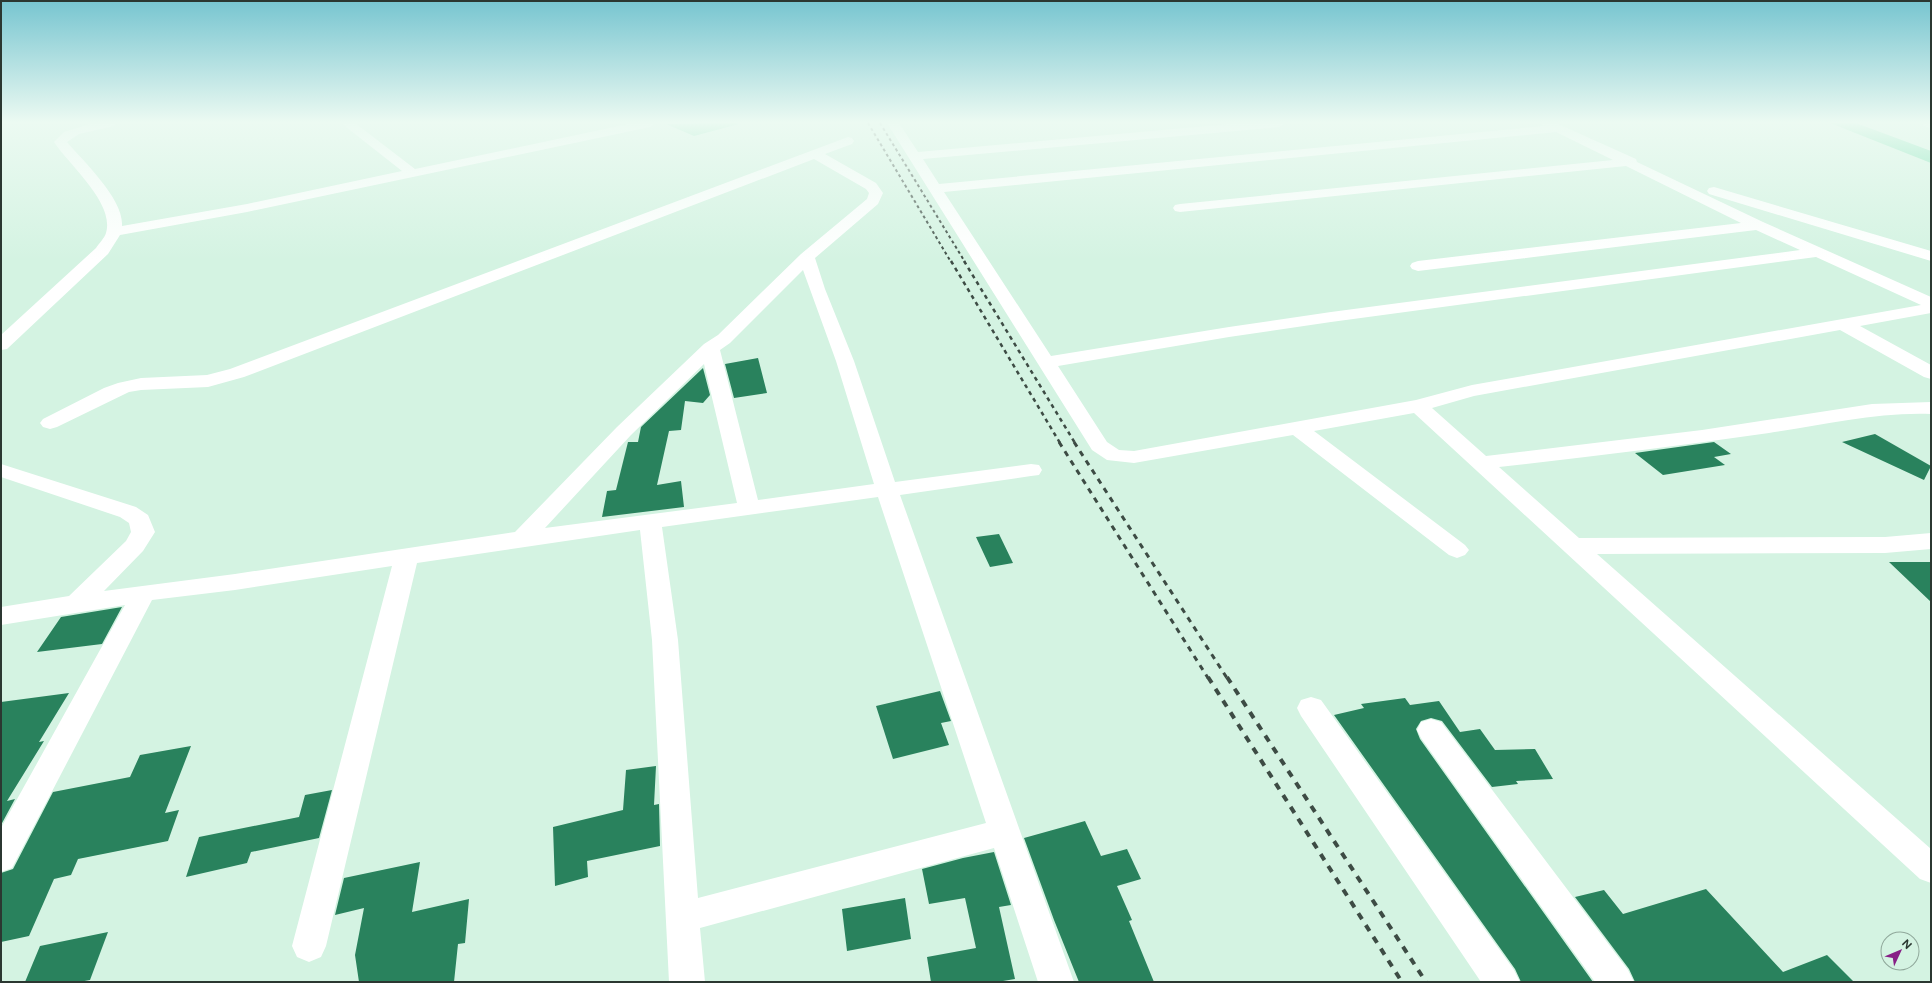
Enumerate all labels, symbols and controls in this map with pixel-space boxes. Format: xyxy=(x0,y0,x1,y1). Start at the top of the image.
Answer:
north arrow xyxy=(1880,931,1920,971)
text: N xyxy=(1899,937,1914,952)

